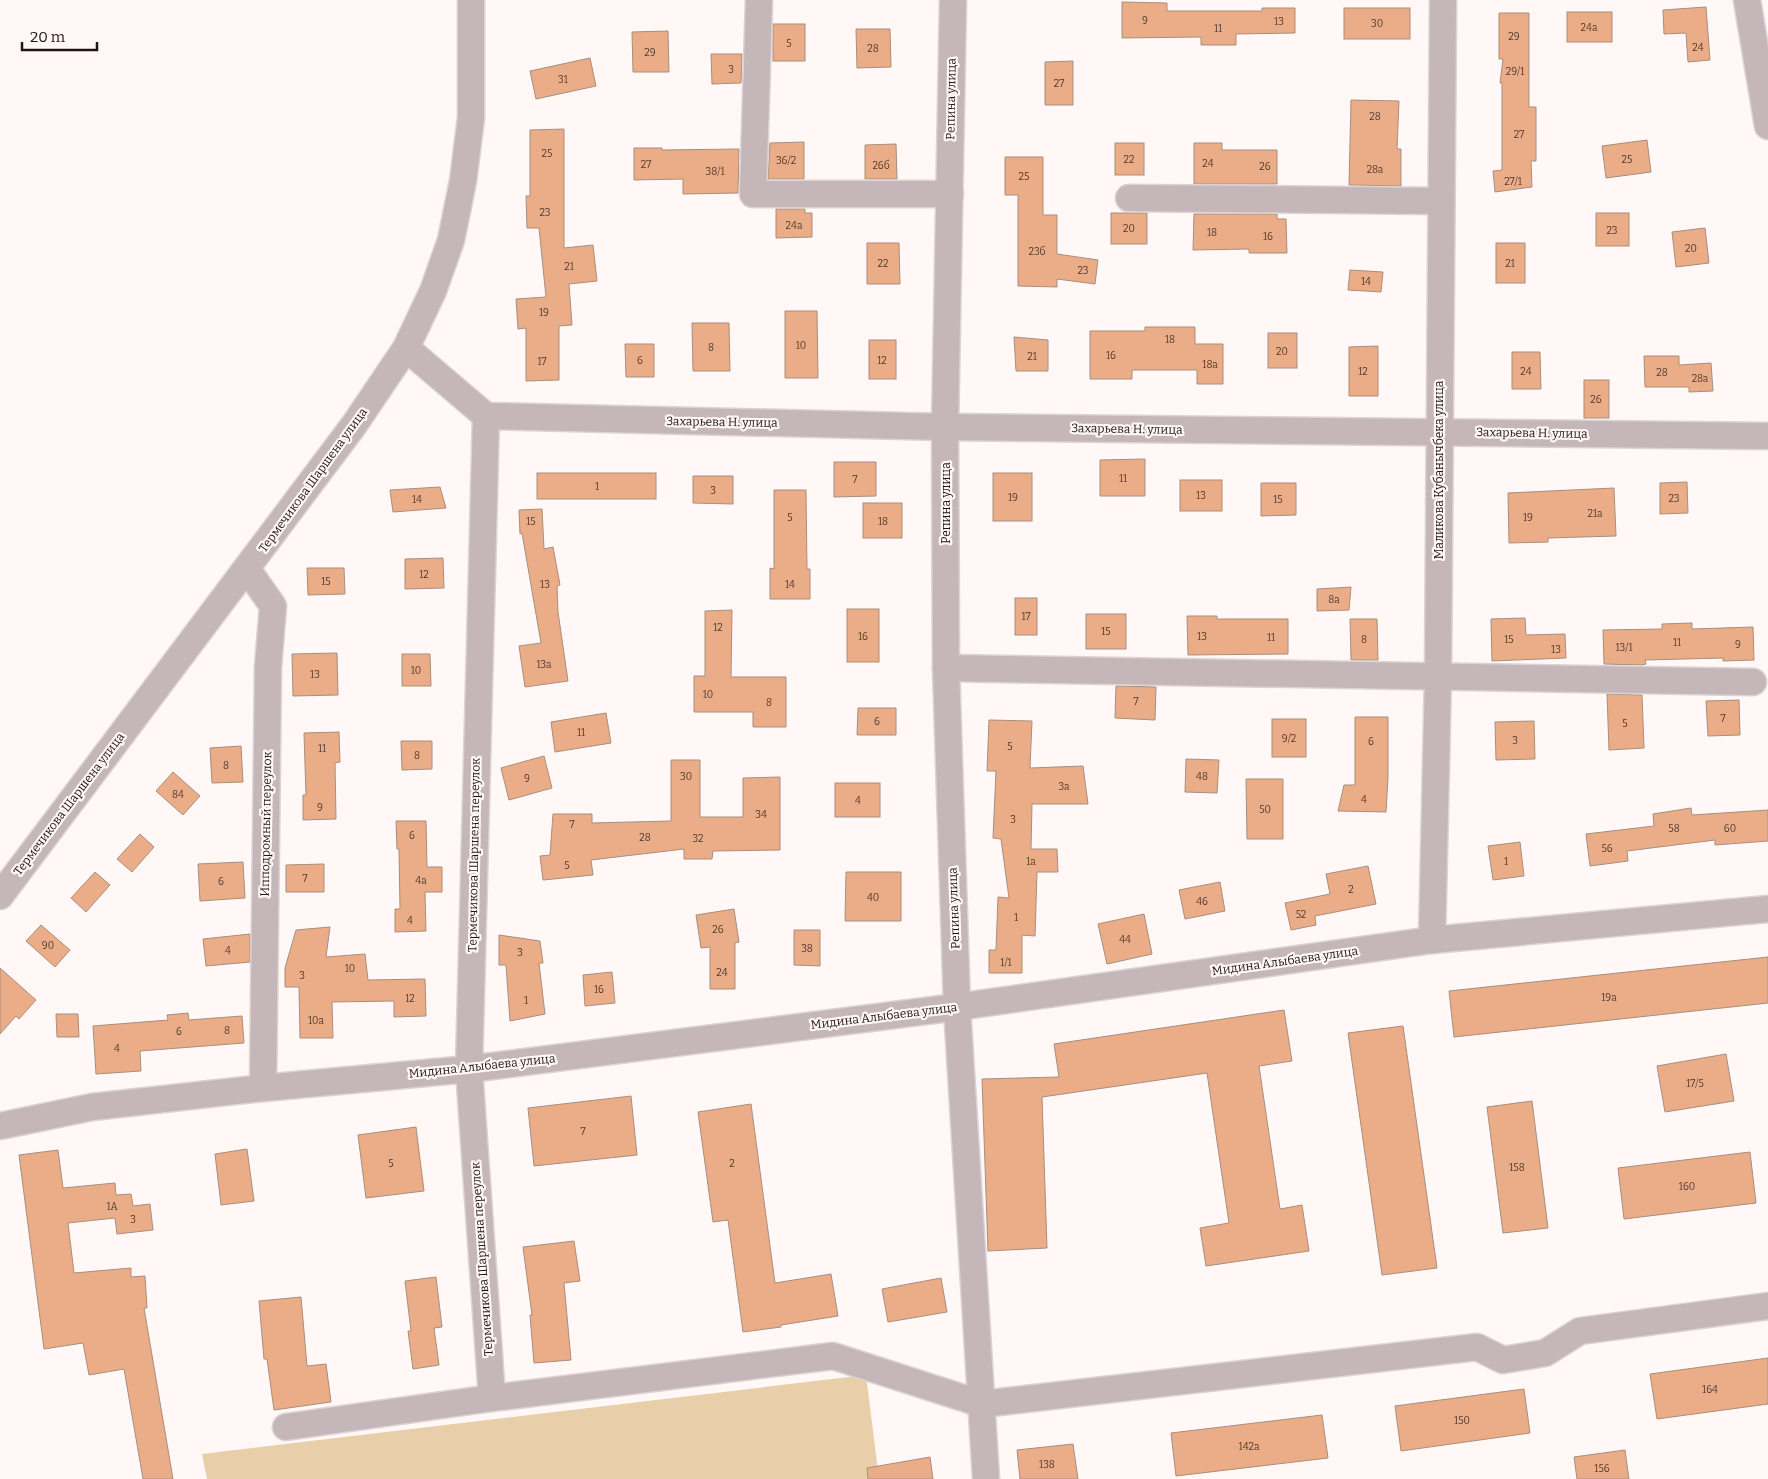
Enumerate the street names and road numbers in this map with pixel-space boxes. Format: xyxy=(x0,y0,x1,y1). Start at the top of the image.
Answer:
street label: Репина улица xyxy=(943,58,959,140)
street label: Маликова Кубанычбека улица xyxy=(1432,380,1446,559)
street label: Термечикова Шаршена улица xyxy=(256,405,370,555)
street label: Захарьева Н. улица xyxy=(666,414,778,430)
street label: Захарьева Н. улица xyxy=(1071,421,1183,437)
street label: Захарьева Н. улица xyxy=(1476,425,1588,441)
street label: Репина улица xyxy=(939,462,953,544)
street label: Термечикова Шаршена улица xyxy=(11,730,128,878)
street label: Ипподромный переулок xyxy=(258,751,274,897)
street label: Термечикова Шаршена переулок xyxy=(465,758,483,952)
street label: Репина улица xyxy=(946,867,962,949)
street label: Мидина Алыбаева улица xyxy=(1211,944,1359,978)
street label: Мидина Алыбаева улица xyxy=(810,1000,958,1032)
street label: Мидина Алыбаева улица xyxy=(408,1051,556,1081)
street label: Термечикова Шаршена переулок xyxy=(468,1162,496,1356)

